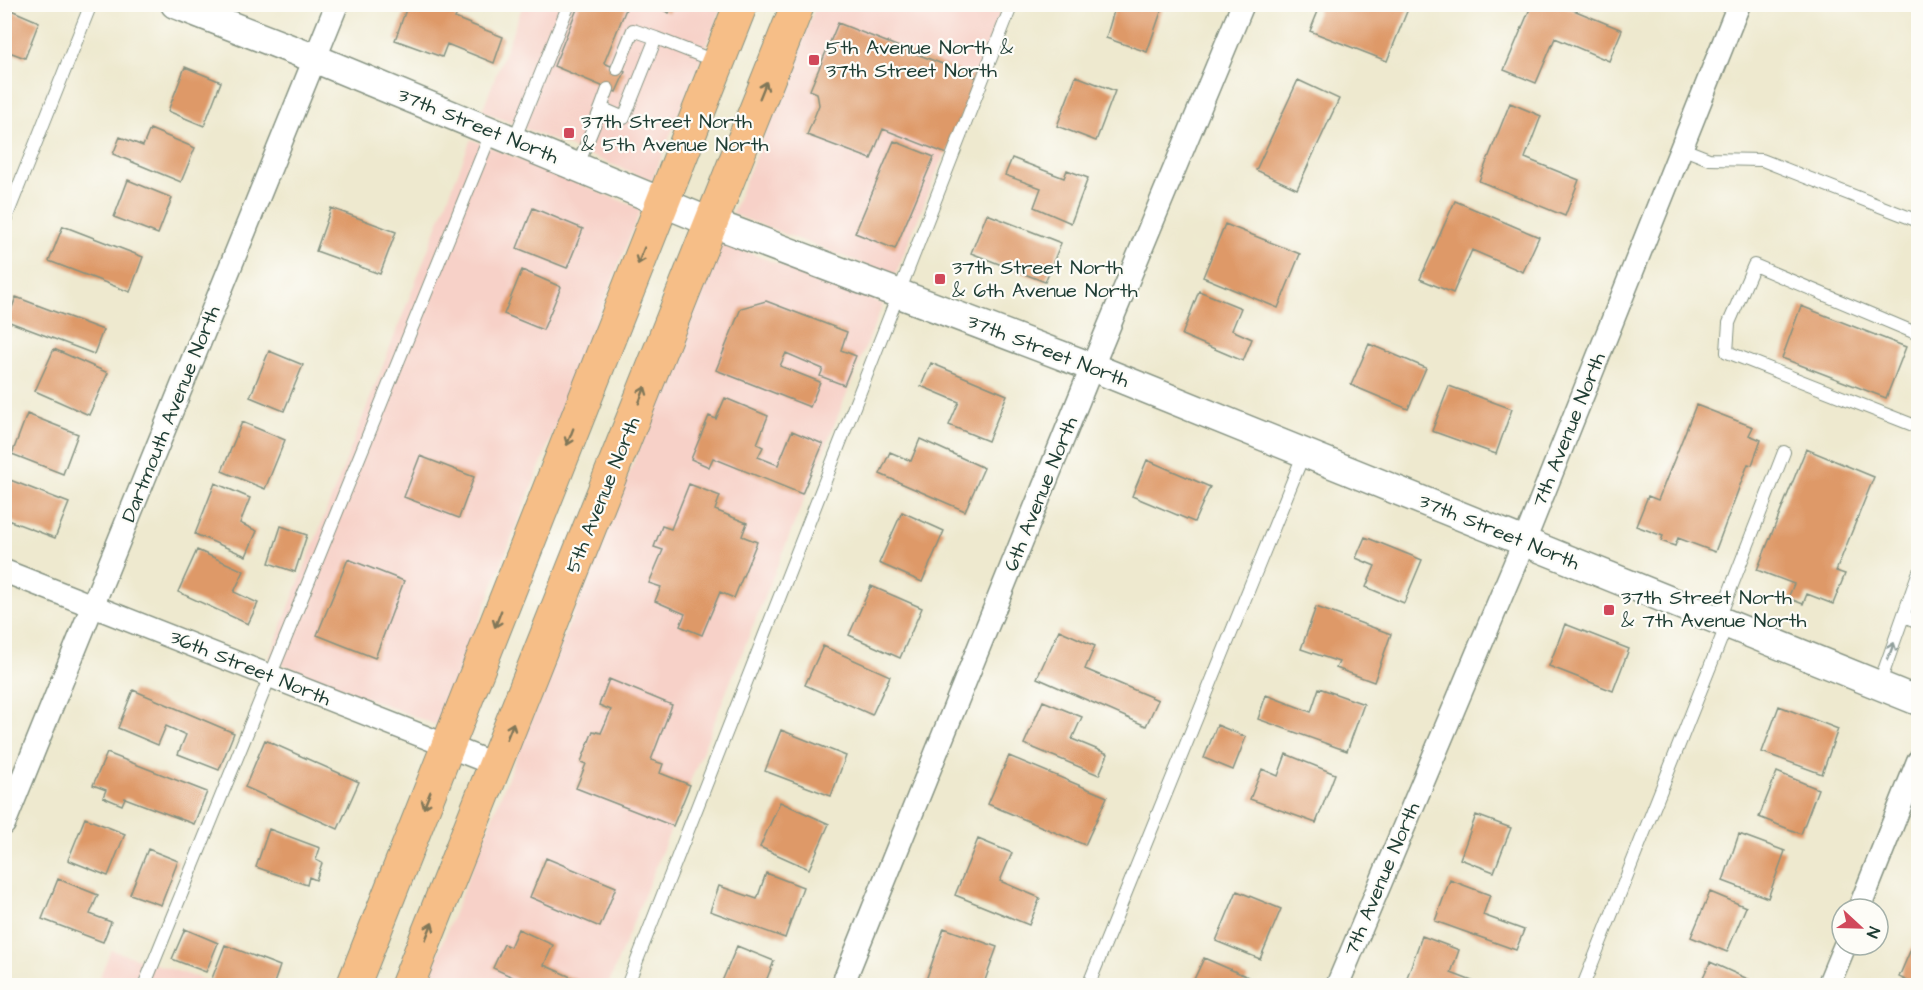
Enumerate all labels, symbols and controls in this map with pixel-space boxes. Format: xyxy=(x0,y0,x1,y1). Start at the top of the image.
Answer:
place label: 5th Avenue North & 37th Street North xyxy=(826,34,1014,85)
marker: 5th Avenue North & 37th Street North xyxy=(807,53,821,67)
street label: 37th Street North xyxy=(393,81,563,171)
one-way arrow xyxy=(758,81,769,100)
place label: 37th Street North & 5th Avenue North xyxy=(581,108,768,159)
marker: 37th Street North & 5th Avenue North xyxy=(562,126,576,140)
one-way arrow xyxy=(635,246,646,265)
place label: 37th Street North & 6th Avenue North xyxy=(952,254,1138,305)
marker: 37th Street North & 6th Avenue North xyxy=(933,272,947,286)
street label: Dartmouth Avenue North xyxy=(115,302,227,526)
street label: 37th Street North xyxy=(963,307,1133,395)
street label: 7th Avenue North xyxy=(1525,349,1613,511)
one-way arrow xyxy=(637,386,648,405)
street label: 6th Avenue North xyxy=(997,412,1085,575)
street label: 5th Avenue North xyxy=(559,413,647,577)
one-way arrow xyxy=(563,428,574,446)
street label: 37th Street North xyxy=(1414,487,1584,577)
place label: 37th Street North & 7th Avenue North xyxy=(1621,584,1807,635)
marker: 37th Street North & 7th Avenue North xyxy=(1602,603,1616,617)
one-way arrow xyxy=(492,609,503,628)
street label: 36th Street North xyxy=(165,623,335,713)
one-way arrow xyxy=(1887,642,1898,661)
one-way arrow xyxy=(505,722,516,741)
one-way arrow xyxy=(421,791,432,809)
street label: 7th Avenue North xyxy=(1337,798,1427,960)
north arrow xyxy=(1830,897,1890,957)
one-way arrow xyxy=(424,923,435,941)
text: N xyxy=(1861,923,1885,941)

